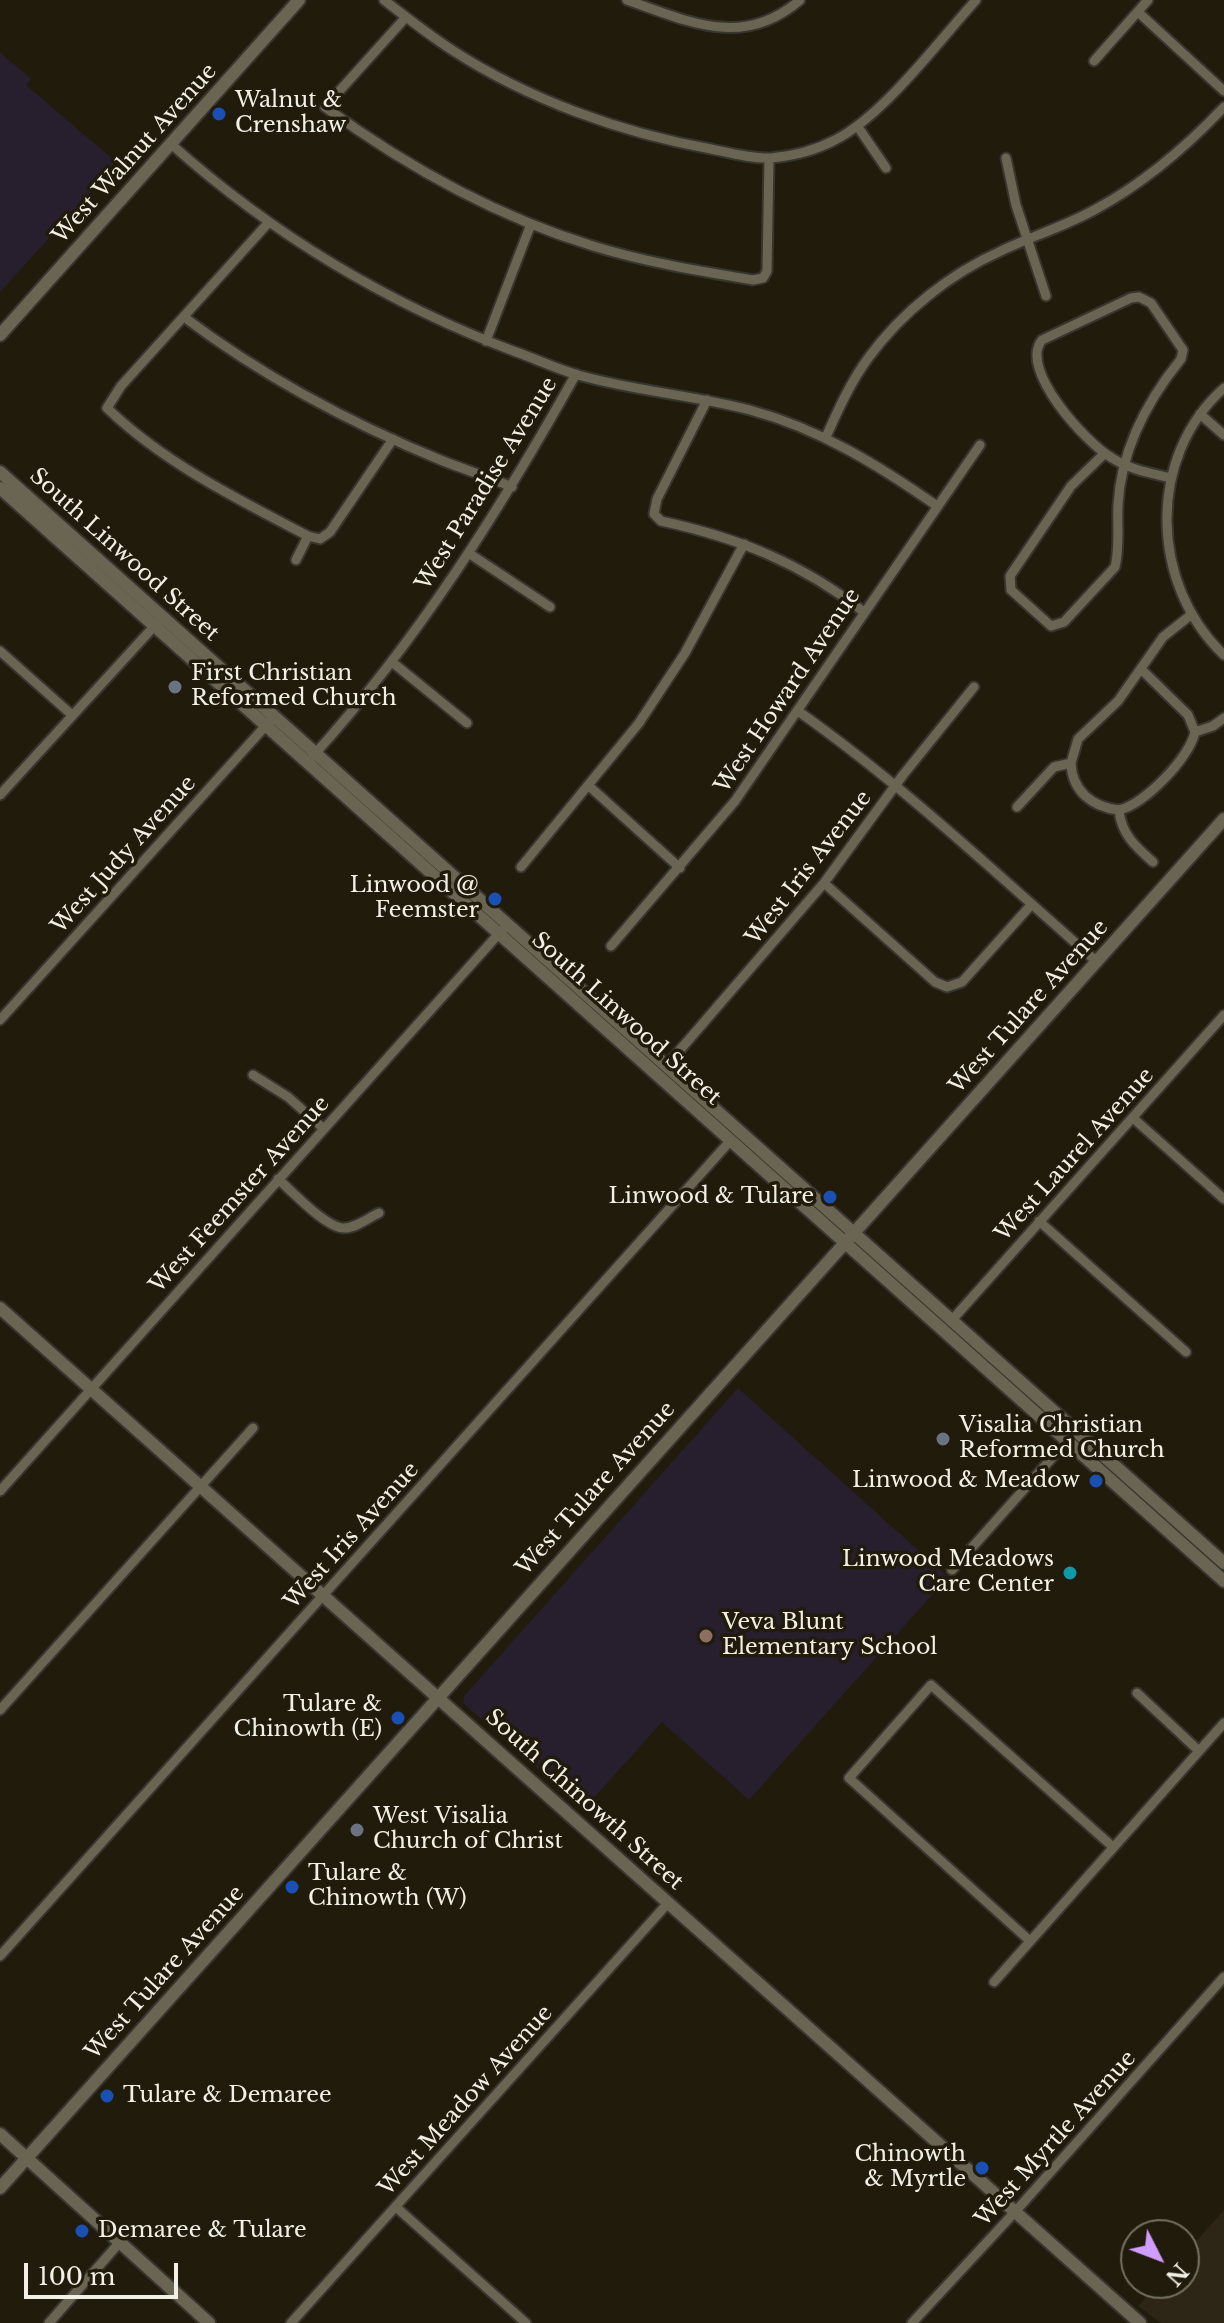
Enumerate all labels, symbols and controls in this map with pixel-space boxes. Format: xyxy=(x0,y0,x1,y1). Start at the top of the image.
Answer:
street label: West Walnut Avenue xyxy=(47,59,223,249)
place label: Walnut & Crenshaw xyxy=(235,88,346,140)
marker: Walnut & Crenshaw xyxy=(210,105,228,123)
street label: West Paradise Avenue xyxy=(411,373,563,595)
street label: South Linwood Street xyxy=(24,463,224,647)
street label: West Howard Avenue xyxy=(710,584,866,798)
place label: First Christian Reformed Church xyxy=(191,661,397,712)
marker: First Christian Reformed Church xyxy=(166,678,184,696)
street label: West Judy Avenue xyxy=(46,771,202,939)
street label: West Iris Avenue xyxy=(741,786,877,950)
place label: Linwood @ Feemster xyxy=(350,873,479,924)
marker: Linwood @ Feemster xyxy=(486,890,504,908)
street label: West Tulare Avenue xyxy=(944,915,1114,1099)
street label: South Linwood Street xyxy=(526,927,726,1111)
street label: West Laurel Avenue xyxy=(990,1063,1160,1247)
street label: West Feemster Avenue xyxy=(145,1091,335,1299)
place label: Linwood & Tulare xyxy=(609,1184,814,1210)
marker: Linwood & Tulare xyxy=(821,1188,839,1206)
street label: West Tulare Avenue xyxy=(511,1397,681,1581)
place label: Visalia Christian Reformed Church xyxy=(959,1413,1165,1464)
marker: Visalia Christian Reformed Church xyxy=(934,1430,952,1448)
street label: West Iris Avenue xyxy=(279,1457,425,1615)
place label: Linwood & Meadow xyxy=(852,1468,1080,1494)
marker: Linwood & Meadow xyxy=(1087,1472,1105,1490)
place label: Linwood Meadows Care Center xyxy=(842,1547,1054,1598)
marker: Linwood Meadows Care Center xyxy=(1061,1564,1079,1582)
place label: Veva Blunt Elementary School xyxy=(722,1610,938,1662)
marker: Veva Blunt Elementary School xyxy=(697,1627,715,1645)
place label: Tulare & Chinowth (E) xyxy=(234,1692,382,1744)
street label: South Chinowth Street xyxy=(480,1704,688,1896)
marker: Tulare & Chinowth (E) xyxy=(389,1709,407,1727)
place label: West Visalia Church of Christ xyxy=(373,1804,563,1856)
marker: West Visalia Church of Christ xyxy=(348,1821,366,1839)
place label: Tulare & Chinowth (W) xyxy=(308,1861,466,1912)
marker: Tulare & Chinowth (W) xyxy=(283,1878,301,1896)
street label: West Tulare Avenue xyxy=(80,1881,250,2065)
street label: West Meadow Avenue xyxy=(373,2000,559,2202)
street label: West Myrtle Avenue xyxy=(970,2046,1142,2232)
place label: Tulare & Demaree xyxy=(123,2083,332,2109)
marker: Tulare & Demaree xyxy=(98,2087,116,2105)
place label: Chinowth & Myrtle xyxy=(854,2142,966,2194)
marker: Chinowth & Myrtle xyxy=(973,2159,991,2177)
place label: Demaree & Tulare xyxy=(98,2218,307,2244)
north arrow xyxy=(1120,2219,1200,2299)
marker: Demaree & Tulare xyxy=(73,2222,91,2240)
scale bar xyxy=(28,2247,182,2297)
text: N xyxy=(1160,2257,1194,2291)
text: 100 m xyxy=(38,2262,116,2291)

